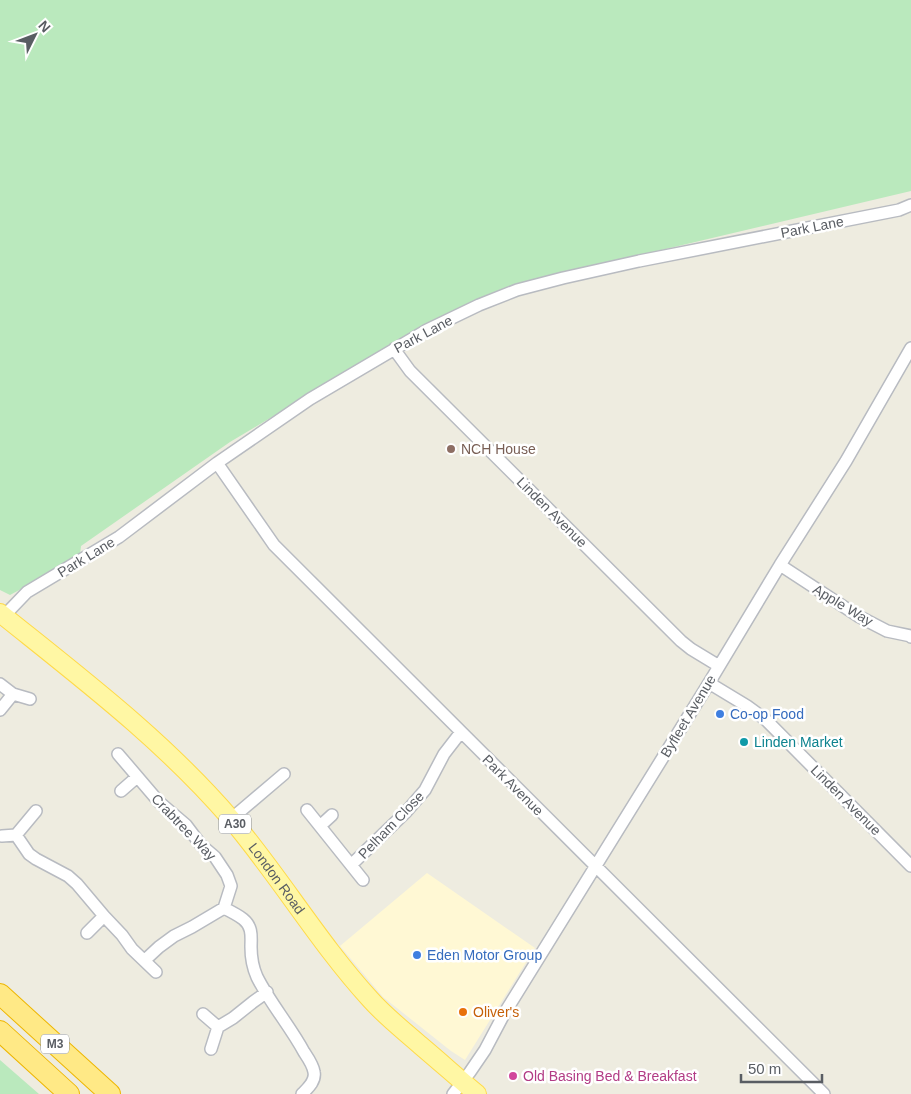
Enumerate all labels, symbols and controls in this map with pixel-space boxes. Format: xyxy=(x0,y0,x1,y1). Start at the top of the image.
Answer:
north arrow xyxy=(10,10,60,60)
text: N xyxy=(35,17,54,35)
street label: Park Lane xyxy=(779,213,845,241)
street label: Park Lane xyxy=(391,312,455,356)
place label: NCH House xyxy=(461,441,536,457)
marker: NCH House xyxy=(445,443,457,455)
street label: Linden Avenue xyxy=(514,474,590,550)
street label: Park Lane xyxy=(55,534,118,580)
street label: Apple Way xyxy=(810,581,876,629)
street label: Byfleet Avenue xyxy=(657,672,719,760)
place label: Co-op Food xyxy=(730,706,804,722)
marker: Co-op Food xyxy=(714,708,726,720)
place label: Linden Market xyxy=(754,734,843,750)
marker: Linden Market xyxy=(738,736,750,748)
street label: Park Avenue xyxy=(479,751,547,819)
street label: Linden Avenue xyxy=(808,762,884,838)
street label: Pelham Close xyxy=(355,788,427,862)
street label: Crabtree Way xyxy=(148,791,220,863)
road number: A30 xyxy=(219,814,251,834)
street label: London Road xyxy=(245,840,308,917)
place label: Eden Motor Group xyxy=(427,947,542,963)
marker: Eden Motor Group xyxy=(411,949,423,961)
place label: Oliver's xyxy=(473,1004,519,1020)
marker: Oliver's xyxy=(457,1006,469,1018)
road number: M3 xyxy=(41,1034,69,1054)
scale bar xyxy=(741,1052,822,1084)
text: 50 m xyxy=(748,1060,781,1077)
place label: Old Basing Bed & Breakfast xyxy=(523,1068,697,1084)
marker: Old Basing Bed & Breakfast xyxy=(507,1070,519,1082)

